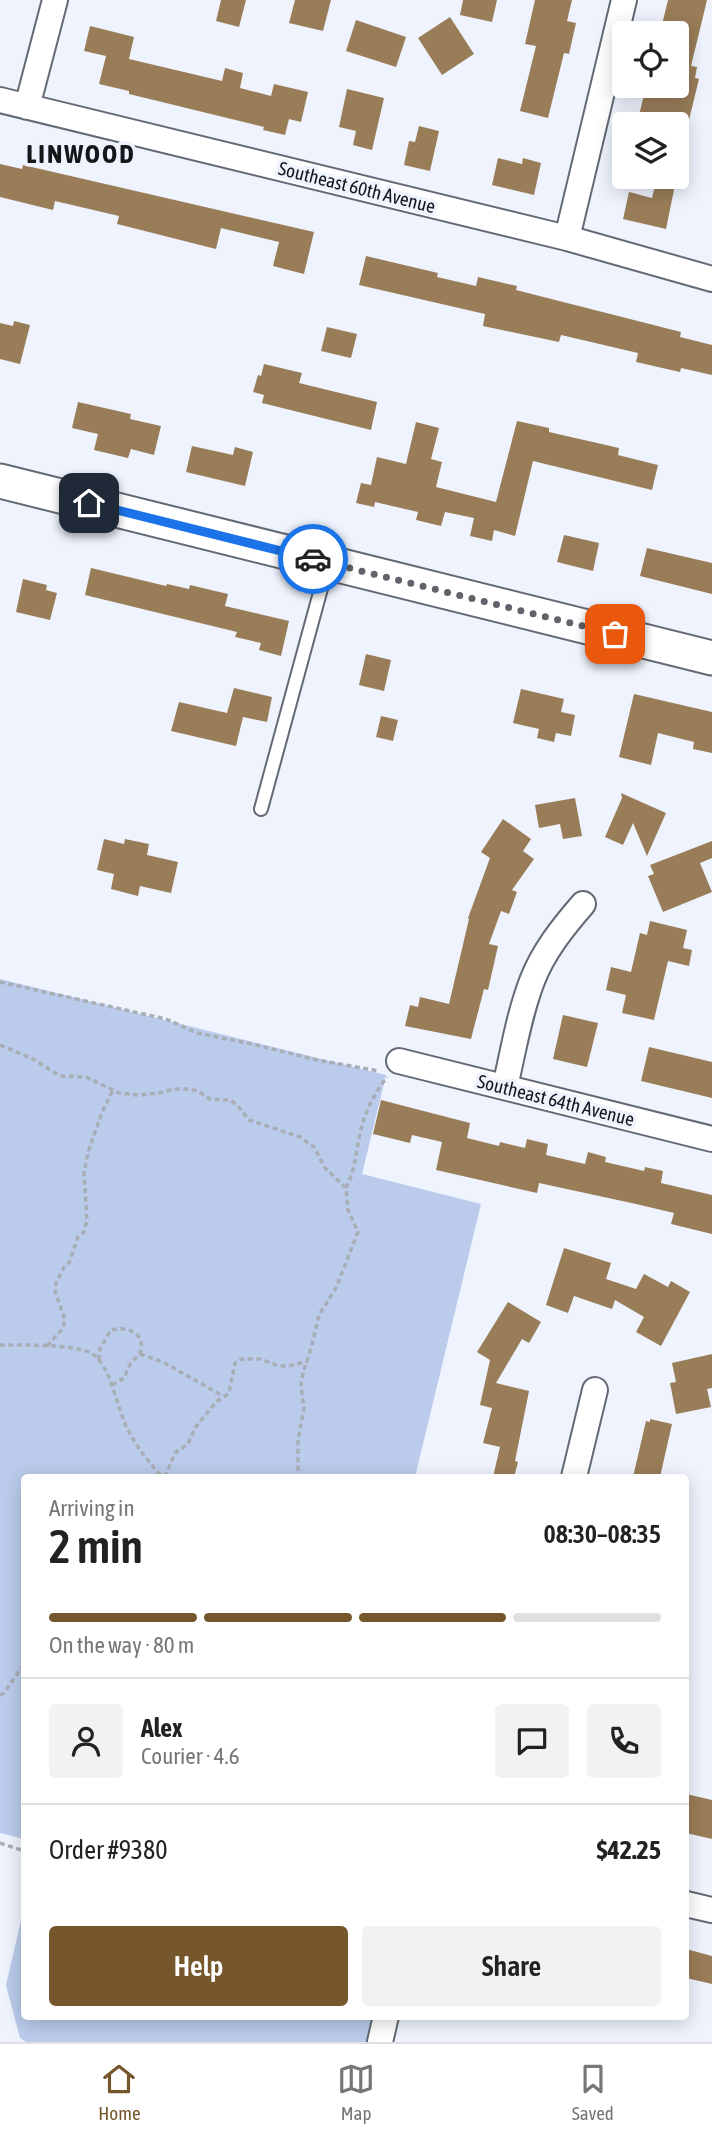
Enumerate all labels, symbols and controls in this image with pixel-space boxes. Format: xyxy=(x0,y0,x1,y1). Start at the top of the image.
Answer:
map controls xyxy=(612,21,689,189)
button: locate xyxy=(612,21,689,98)
button: layers xyxy=(612,112,689,189)
district label: LINWOOD xyxy=(26,139,136,169)
street label: Southeast 60th Avenue xyxy=(276,157,438,217)
pin xyxy=(59,473,119,533)
icon: home xyxy=(70,484,108,522)
courier xyxy=(278,524,348,594)
icon: car xyxy=(294,540,332,578)
pin xyxy=(585,604,645,664)
icon: bag xyxy=(596,615,634,653)
street label: Southeast 64th Avenue xyxy=(475,1070,637,1130)
text: Arriving in xyxy=(49,1495,135,1521)
text: 08:30–08:35 xyxy=(544,1519,661,1549)
text: 2 min xyxy=(49,1520,143,1573)
text: On the way · 80 m xyxy=(49,1632,194,1658)
button: person xyxy=(49,1704,123,1778)
button: chat xyxy=(495,1704,569,1778)
button: phone xyxy=(587,1704,661,1778)
text: Alex xyxy=(141,1713,182,1743)
text: Courier · 4.6 xyxy=(141,1743,240,1769)
text: Order #9380 xyxy=(49,1835,168,1865)
text: $42.25 xyxy=(597,1835,661,1865)
button: Help xyxy=(49,1926,348,2006)
button: Share xyxy=(362,1926,661,2006)
tab: Home xyxy=(98,2060,141,2124)
tab: Map xyxy=(337,2060,375,2124)
tab: Saved xyxy=(572,2060,614,2124)

